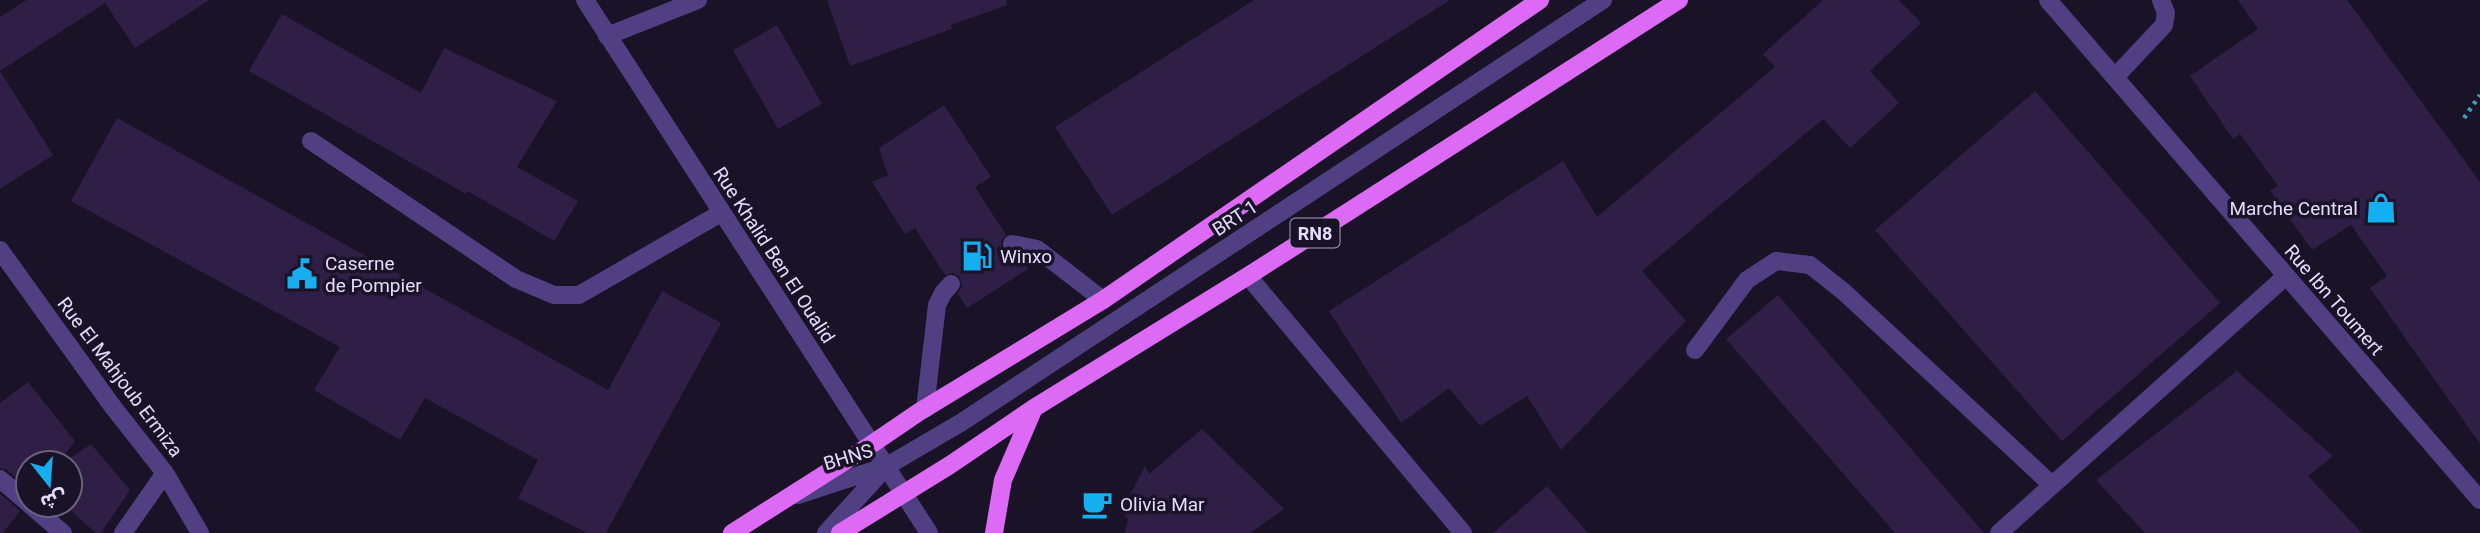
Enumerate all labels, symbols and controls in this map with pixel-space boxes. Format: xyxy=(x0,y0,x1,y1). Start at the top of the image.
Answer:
street label: Rue Khalid Ben El Oualid xyxy=(708,163,840,347)
shop icon: Marche Central xyxy=(2364,191,2398,225)
street label: BRT 1 xyxy=(1208,195,1262,241)
place label: Marche Central xyxy=(2229,197,2358,220)
road number: RN8 xyxy=(1290,218,1340,247)
fuel station icon: Winxo xyxy=(960,239,994,273)
street label: Rue Ibn Toumert xyxy=(2280,240,2388,360)
place label: Winxo xyxy=(1000,245,1052,268)
place label: Caserne de Pompier xyxy=(325,252,422,297)
public building icon: Caserne de Pompier xyxy=(285,257,319,291)
street label: Rue El Mahjoub Ermiza xyxy=(52,293,188,461)
street label: BHNS xyxy=(821,439,875,475)
north arrow xyxy=(14,449,84,519)
text: ش xyxy=(38,485,70,515)
cafe icon: Olivia Mar xyxy=(1080,487,1114,521)
place label: Olivia Mar xyxy=(1120,493,1205,516)

